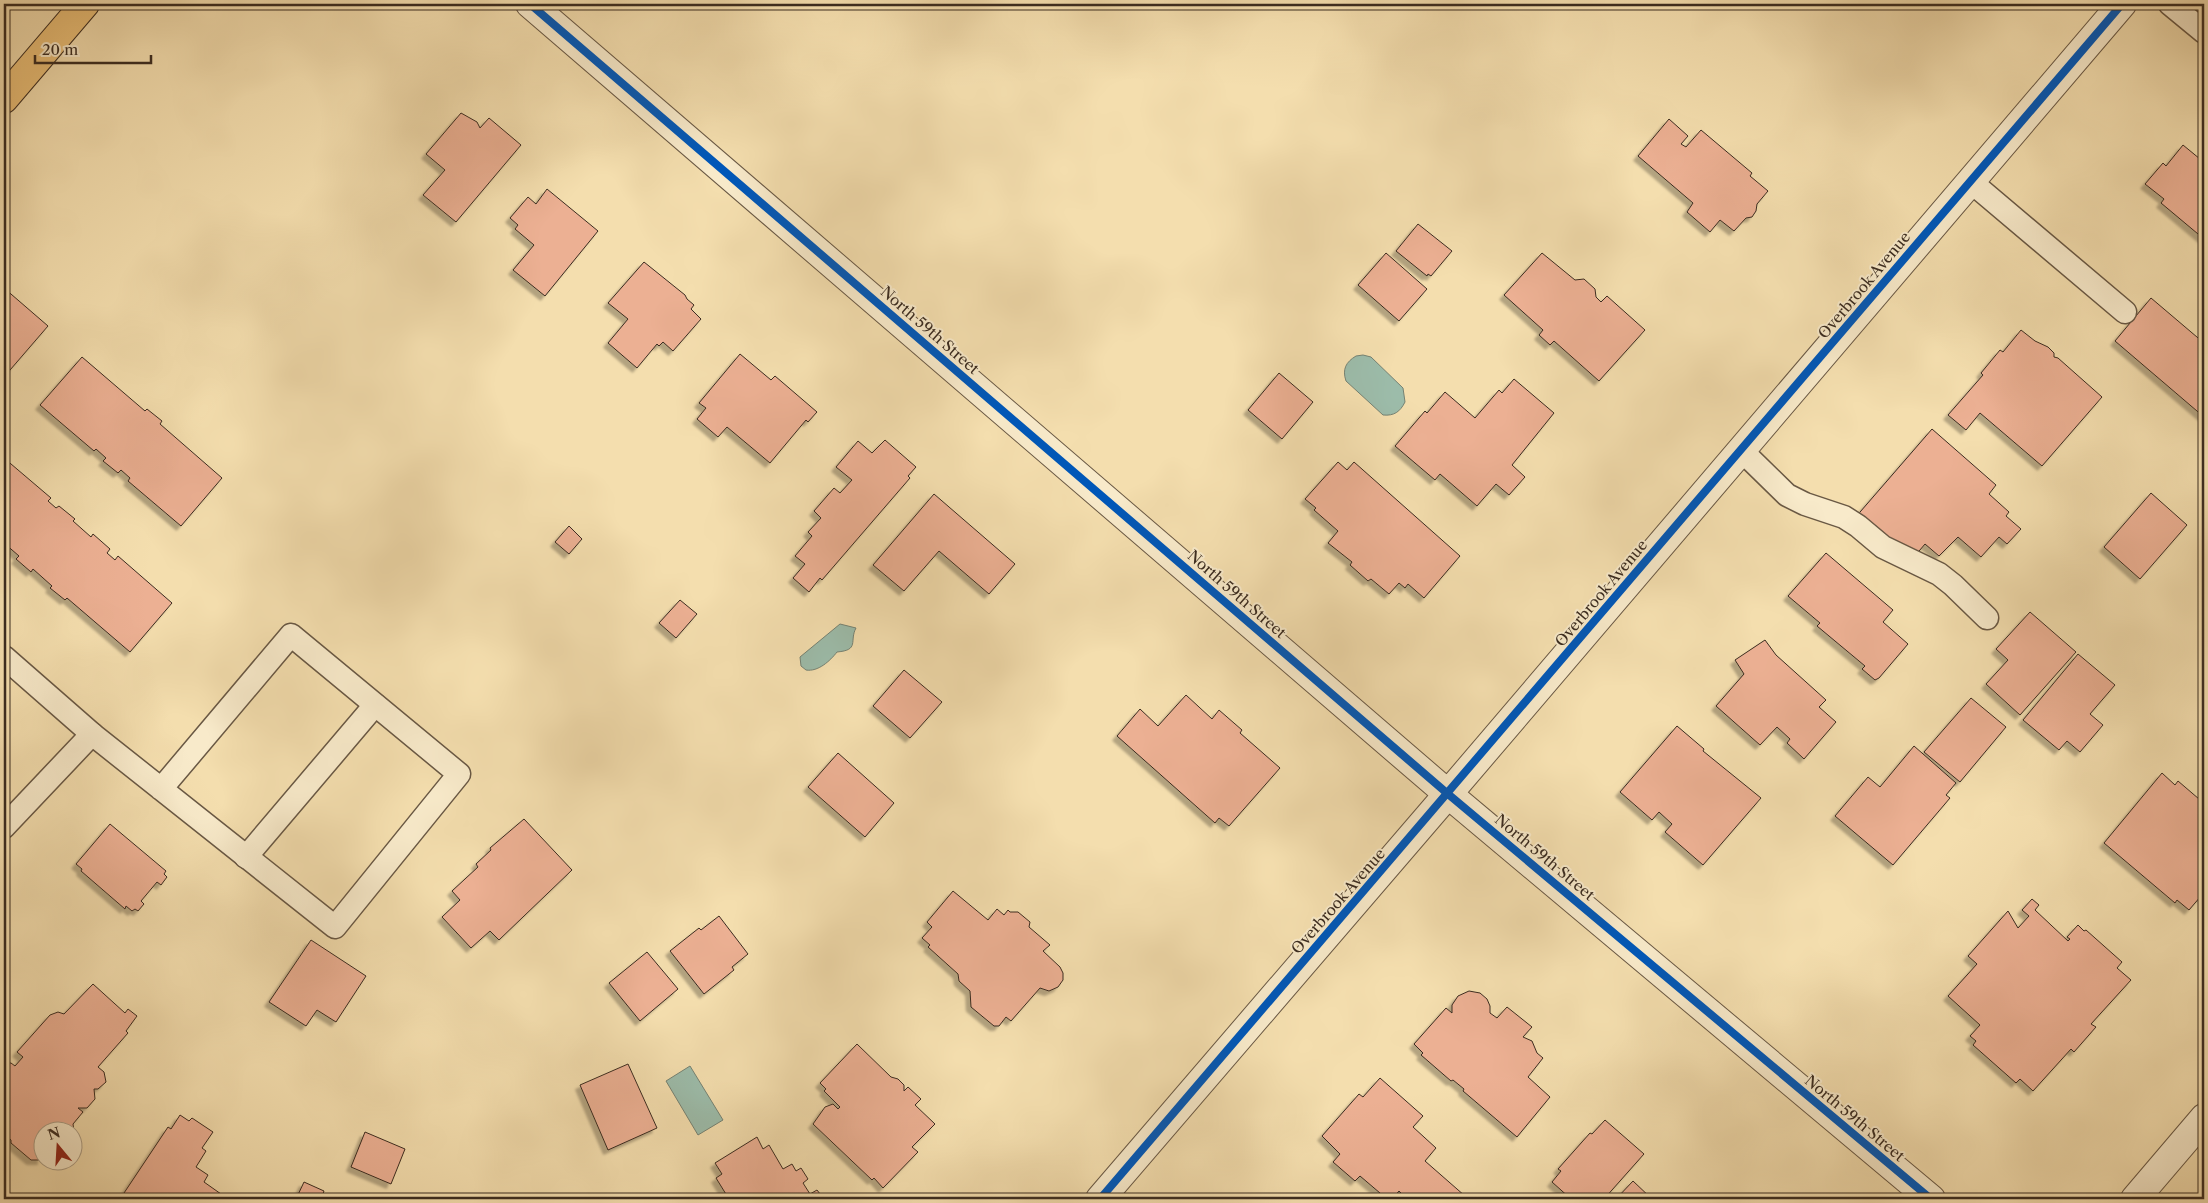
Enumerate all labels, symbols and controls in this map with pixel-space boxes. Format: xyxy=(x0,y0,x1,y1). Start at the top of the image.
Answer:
scale bar xyxy=(35,32,151,64)
text: 20 m xyxy=(42,40,78,59)
street label: Overbrook Avenue xyxy=(1814,228,1914,342)
street label: North 59th Street xyxy=(877,282,984,378)
street label: Overbrook Avenue xyxy=(1551,536,1651,650)
street label: North 59th Street xyxy=(1184,546,1291,642)
street label: North 59th Street xyxy=(1491,810,1599,905)
street label: Overbrook Avenue xyxy=(1287,844,1389,958)
street label: North 59th Street xyxy=(1801,1071,1909,1166)
north arrow xyxy=(32,1120,82,1170)
text: N xyxy=(45,1123,63,1144)

